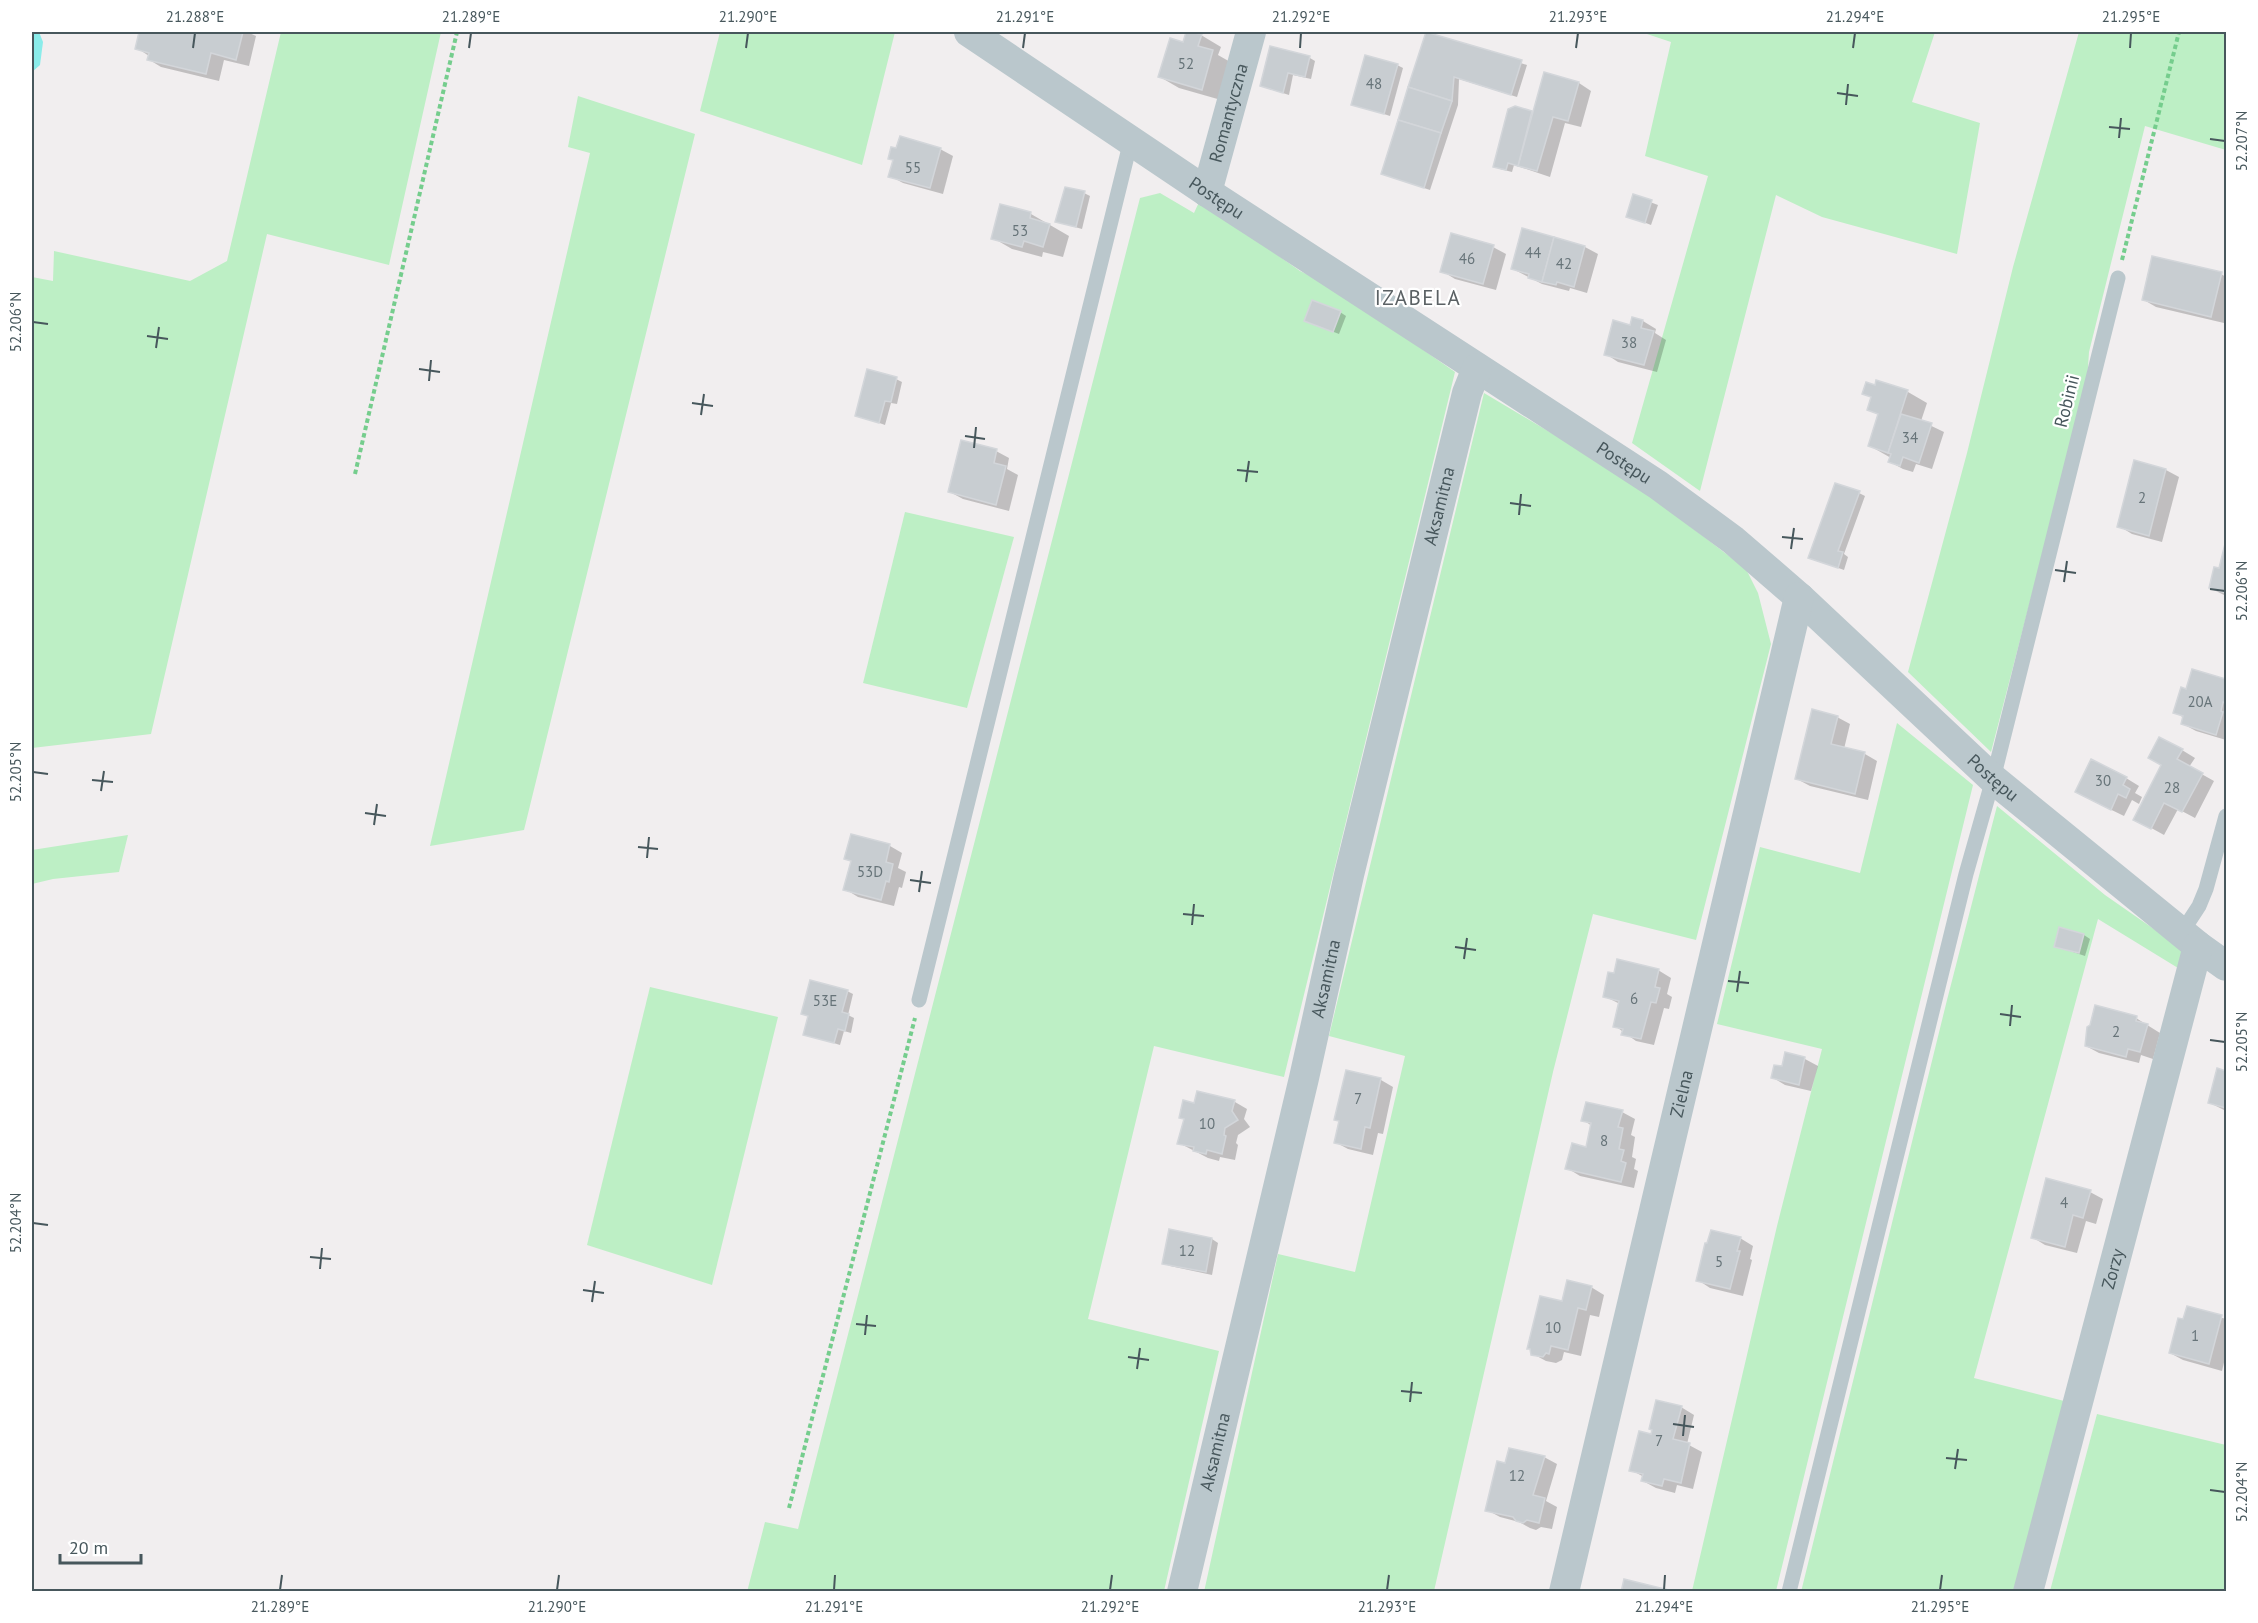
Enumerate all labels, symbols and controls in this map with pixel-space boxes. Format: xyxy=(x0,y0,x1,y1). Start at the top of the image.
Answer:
text: 21.288°E xyxy=(166,7,224,26)
text: 21.289°E xyxy=(442,7,500,26)
text: 21.290°E xyxy=(719,7,777,26)
text: 21.291°E xyxy=(996,7,1054,26)
text: 21.292°E xyxy=(1272,7,1330,26)
text: 21.293°E xyxy=(1549,7,1607,26)
text: 21.294°E xyxy=(1826,7,1884,26)
text: 21.295°E xyxy=(2102,7,2160,26)
house number: 52 xyxy=(1178,54,1194,73)
street label: Romantyczna xyxy=(1204,61,1253,165)
house number: 48 xyxy=(1366,74,1382,93)
text: 52.207°N xyxy=(2232,111,2251,171)
house number: 55 xyxy=(905,158,921,177)
street label: Postępu xyxy=(1185,171,1249,224)
house number: 53 xyxy=(1012,221,1028,240)
house number: 44 xyxy=(1525,243,1541,262)
house number: 46 xyxy=(1459,249,1475,268)
house number: 42 xyxy=(1556,254,1572,273)
district label: IZABELA xyxy=(1375,284,1461,311)
text: 52.206°N xyxy=(6,292,25,352)
house number: 38 xyxy=(1621,333,1637,352)
street label: Robinii xyxy=(2049,372,2084,430)
house number: 34 xyxy=(1902,428,1918,447)
street label: Postępu xyxy=(1592,436,1656,489)
street label: Aksamitna xyxy=(1418,464,1460,548)
house number: 2 xyxy=(2138,488,2146,507)
text: 52.206°N xyxy=(2232,561,2251,621)
house number: 20A xyxy=(2187,692,2213,711)
text: 52.205°N xyxy=(6,742,25,802)
street label: Postępu xyxy=(1963,749,2024,806)
house number: 30 xyxy=(2095,771,2111,790)
house number: 28 xyxy=(2164,778,2180,797)
house number: 53D xyxy=(857,862,883,881)
street label: Aksamitna xyxy=(1306,937,1345,1020)
house number: 6 xyxy=(1630,989,1638,1008)
house number: 53E xyxy=(813,991,837,1010)
text: 52.205°N xyxy=(2232,1012,2251,1072)
house number: 2 xyxy=(2112,1022,2120,1041)
street label: Zielna xyxy=(1665,1068,1698,1120)
house number: 7 xyxy=(1354,1089,1362,1108)
house number: 10 xyxy=(1199,1114,1215,1133)
house number: 8 xyxy=(1600,1131,1608,1150)
text: 52.204°N xyxy=(6,1193,25,1253)
house number: 4 xyxy=(2060,1193,2068,1212)
house number: 12 xyxy=(1179,1241,1195,1260)
street label: Zorzy xyxy=(2096,1246,2129,1292)
house number: 5 xyxy=(1715,1252,1723,1271)
house number: 10 xyxy=(1545,1318,1561,1337)
house number: 1 xyxy=(2191,1326,2199,1345)
street label: Aksamitna xyxy=(1194,1410,1235,1493)
house number: 7 xyxy=(1655,1431,1663,1450)
text: 52.204°N xyxy=(2232,1462,2251,1522)
house number: 12 xyxy=(1509,1466,1525,1485)
scale bar xyxy=(60,1527,141,1565)
text: 20 m xyxy=(69,1536,108,1559)
text: 21.289°E xyxy=(251,1597,309,1616)
text: 21.290°E xyxy=(528,1597,586,1616)
text: 21.291°E xyxy=(805,1597,863,1616)
text: 21.292°E xyxy=(1081,1597,1139,1616)
text: 21.293°E xyxy=(1358,1597,1416,1616)
text: 21.294°E xyxy=(1635,1597,1693,1616)
text: 21.295°E xyxy=(1911,1597,1969,1616)

